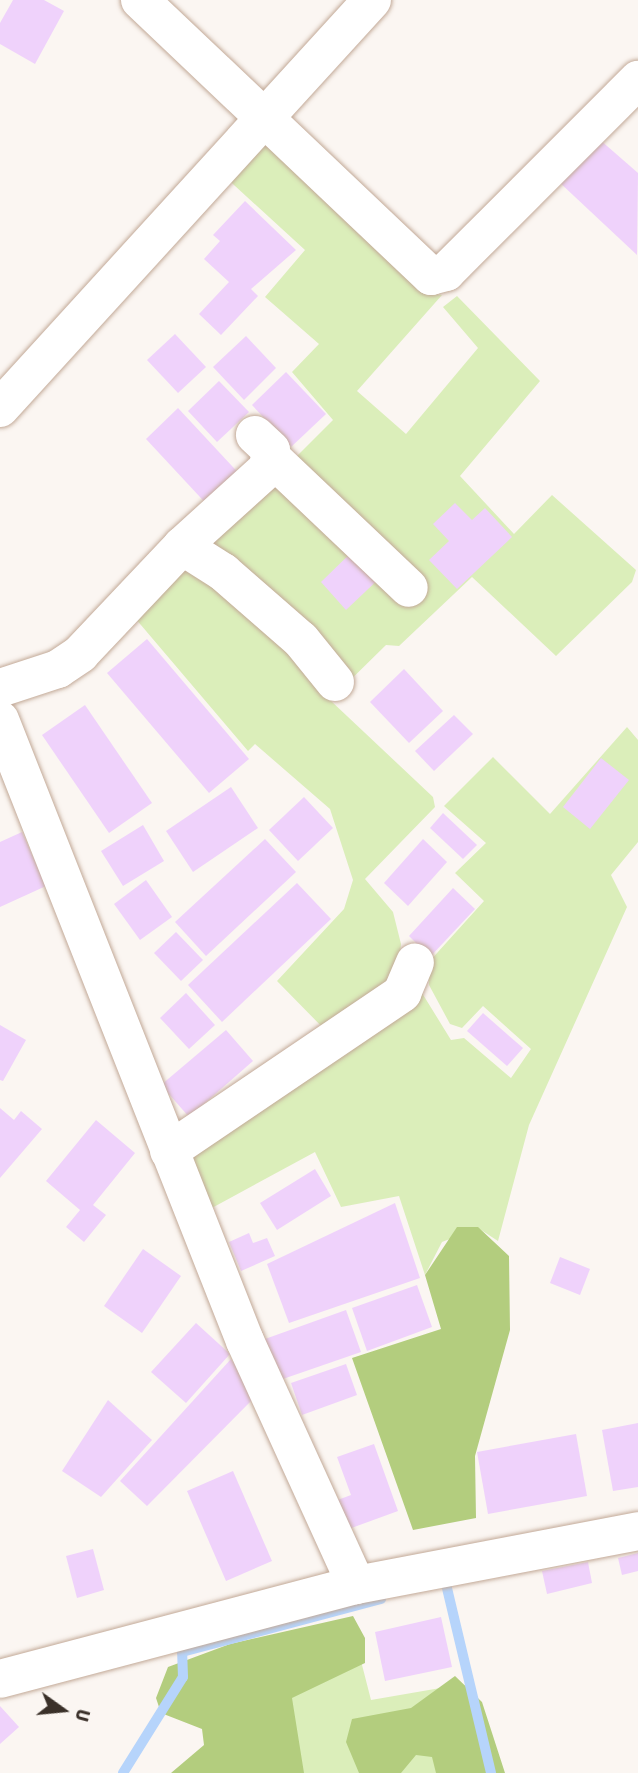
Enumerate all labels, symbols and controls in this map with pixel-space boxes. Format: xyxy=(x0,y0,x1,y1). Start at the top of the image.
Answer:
north arrow xyxy=(28,1675,98,1745)
text: U xyxy=(71,1707,95,1724)

